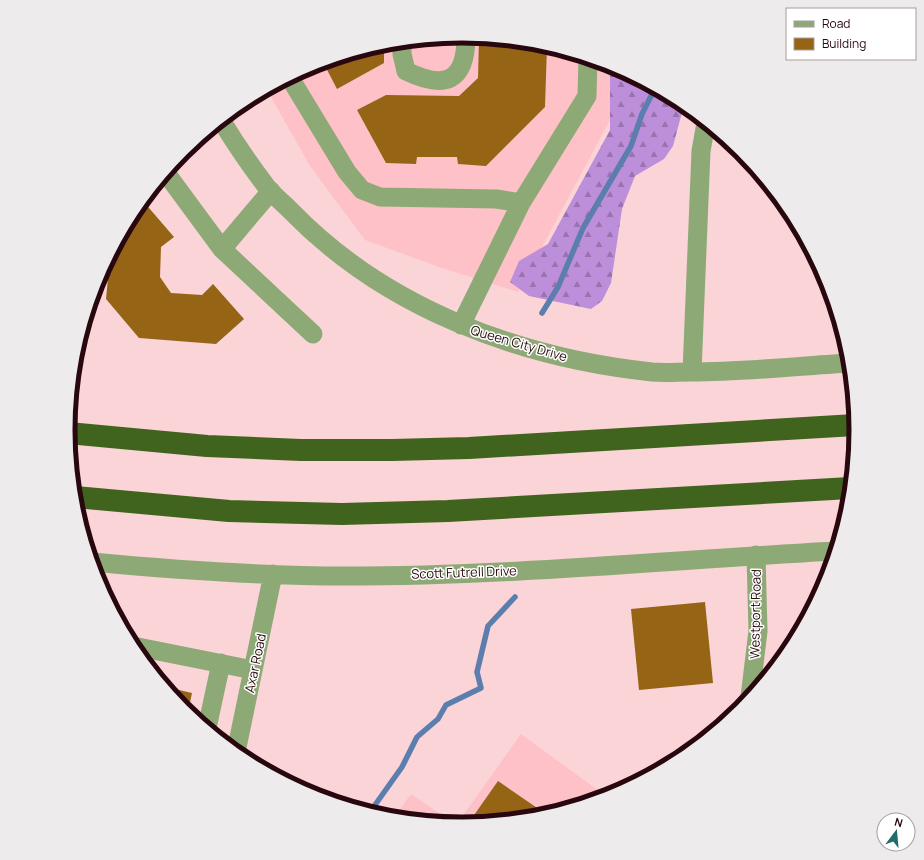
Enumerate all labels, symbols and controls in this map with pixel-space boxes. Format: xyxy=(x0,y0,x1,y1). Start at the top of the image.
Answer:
legend xyxy=(786,8,916,60)
text: Road xyxy=(822,15,850,32)
text: Building xyxy=(822,35,866,52)
street label: Queen City Drive xyxy=(469,321,570,365)
street label: Scott Futrell Drive xyxy=(411,561,518,583)
street label: Westport Road xyxy=(745,569,765,659)
street label: Axar Road xyxy=(240,632,270,694)
north arrow xyxy=(876,812,916,852)
text: N xyxy=(893,814,905,830)

